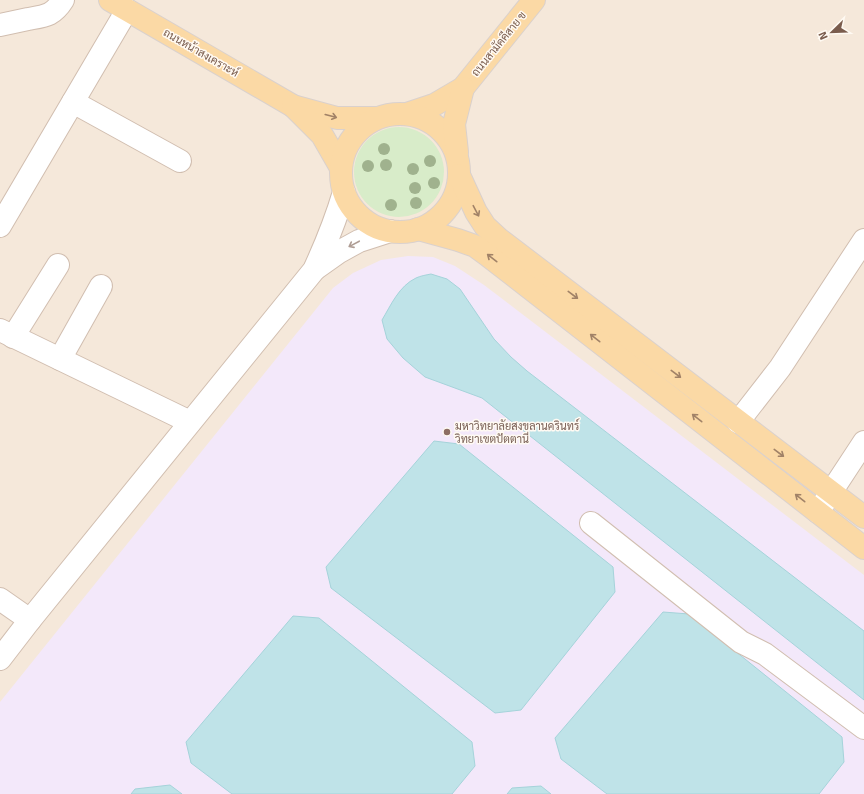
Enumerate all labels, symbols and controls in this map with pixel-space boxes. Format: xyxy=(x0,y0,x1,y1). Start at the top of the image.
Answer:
street label: ถนนสามัคคีสาย ข xyxy=(468,8,529,79)
north arrow xyxy=(812,12,852,52)
street label: ถนนหน้าสงเคราะห์ xyxy=(161,24,242,80)
text: N xyxy=(816,30,831,42)
one-way arrow xyxy=(324,113,337,121)
one-way arrow xyxy=(472,204,480,216)
one-way arrow xyxy=(348,241,360,248)
one-way arrow xyxy=(487,254,498,263)
one-way arrow xyxy=(567,291,578,300)
one-way arrow xyxy=(589,334,600,343)
one-way arrow xyxy=(670,370,681,379)
one-way arrow xyxy=(692,414,703,422)
place label: มหาวิทยาลัยสงขลานครินทร์ วิทยาเขตปัตตานี xyxy=(455,418,579,446)
marker: มหาวิทยาลัยสงขลานครินทร์ วิทยาเขตปัตตานี xyxy=(442,427,452,437)
one-way arrow xyxy=(774,449,785,457)
one-way arrow xyxy=(795,494,806,502)

